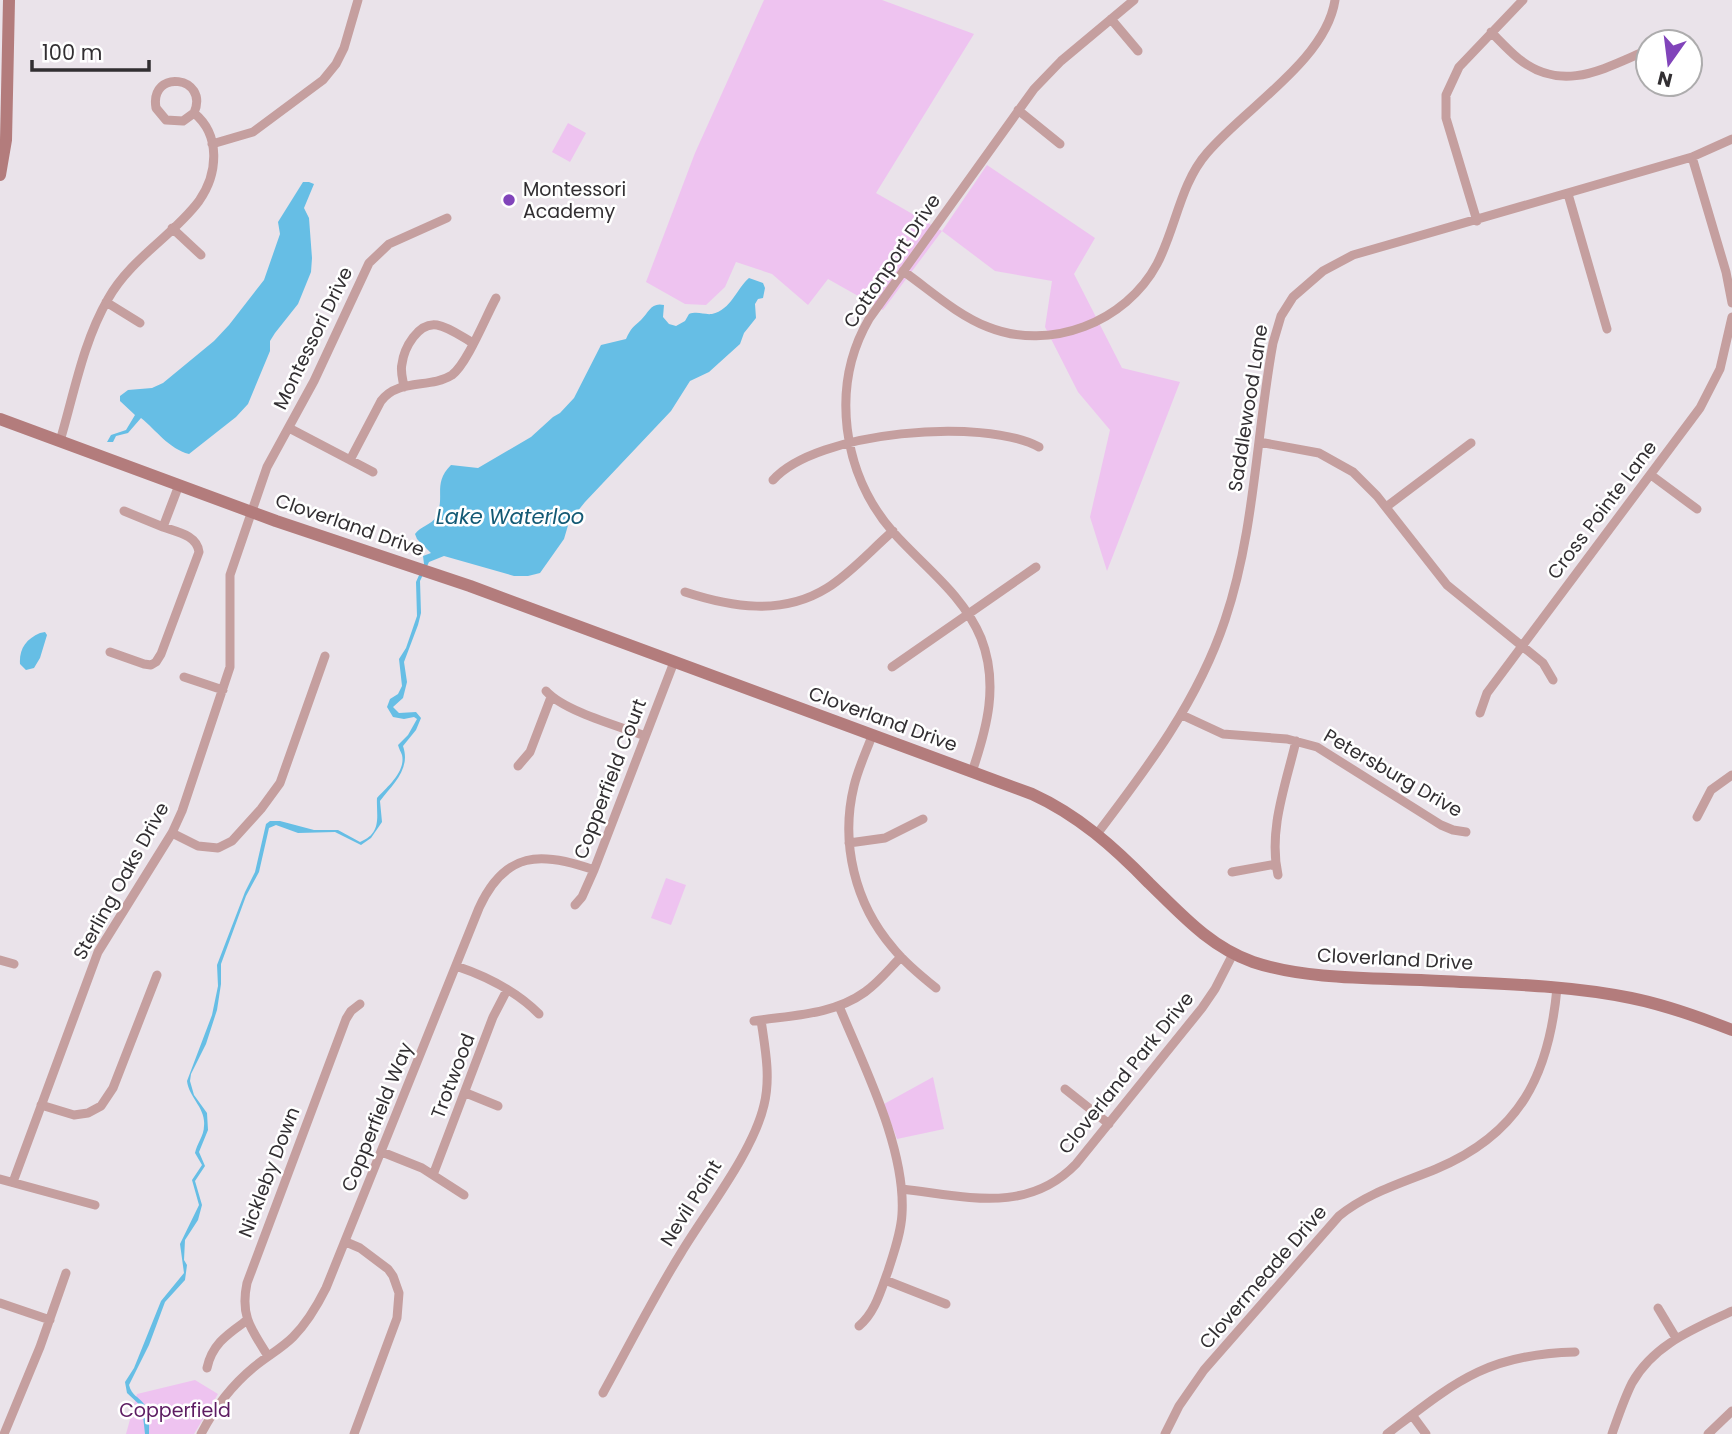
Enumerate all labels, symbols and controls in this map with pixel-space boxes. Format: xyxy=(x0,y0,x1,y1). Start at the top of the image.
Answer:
scale bar xyxy=(32,28,149,72)
north arrow xyxy=(1634,28,1704,98)
text: 100 m xyxy=(42,38,102,67)
text: N xyxy=(1655,64,1675,94)
place label: Montessori Academy xyxy=(523,176,626,225)
street label: Cottonport Drive xyxy=(837,188,947,334)
marker: Montessori Academy xyxy=(501,192,517,208)
street label: Montessori Drive xyxy=(267,262,359,414)
street label: Saddlewood Lane xyxy=(1221,322,1275,494)
street label: Cross Pointe Lane xyxy=(1541,435,1663,585)
street label: Cloverland Drive xyxy=(272,487,428,563)
water label: Lake Waterloo xyxy=(436,502,584,531)
street label: Cloverland Drive xyxy=(805,680,961,758)
street label: Copperfield Court xyxy=(567,695,653,863)
street label: Petersburg Drive xyxy=(1319,722,1467,824)
street label: Sterling Oaks Drive xyxy=(66,797,176,965)
street label: Cloverland Drive xyxy=(1316,941,1474,977)
street label: Cloverland Park Drive xyxy=(1052,986,1200,1160)
street label: Trotwood xyxy=(424,1030,482,1122)
street label: Copperfield Way xyxy=(335,1038,419,1196)
street label: Nickleby Down xyxy=(232,1103,306,1241)
street label: Nevil Point xyxy=(654,1155,728,1251)
street label: Clovermeade Drive xyxy=(1193,1199,1333,1355)
park label: Copperfield xyxy=(119,1397,231,1424)

